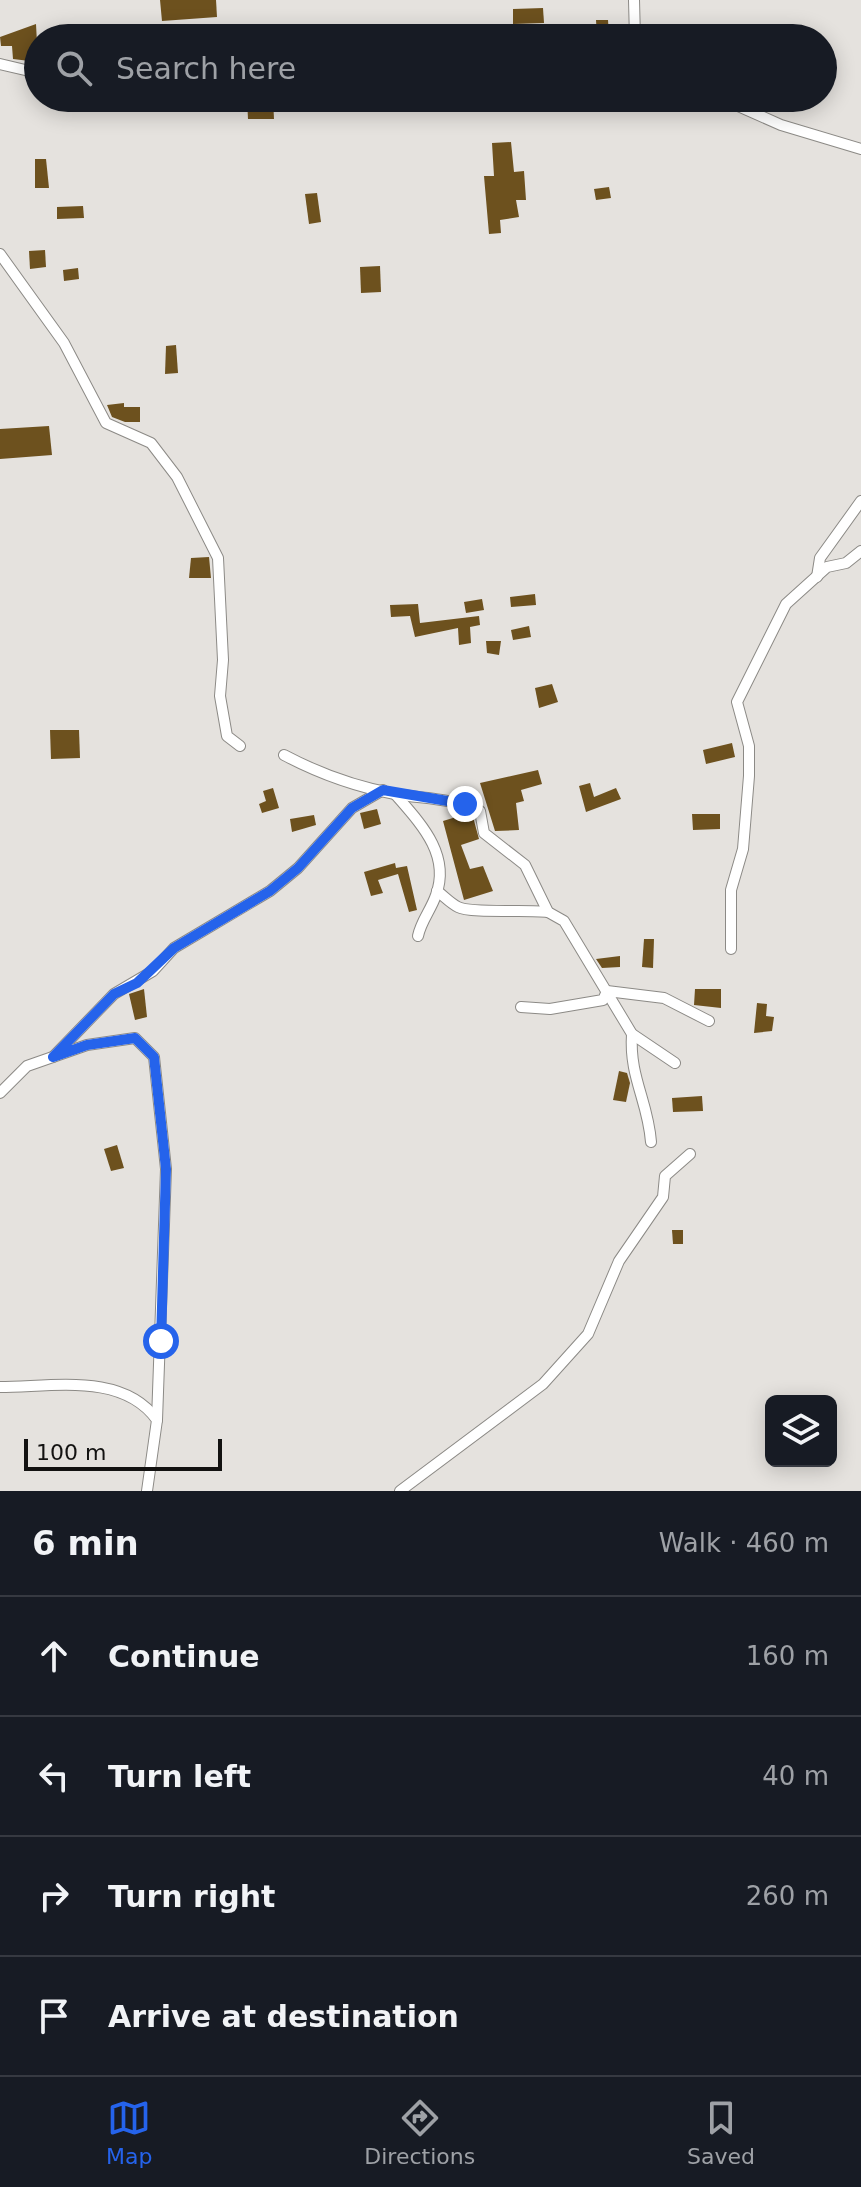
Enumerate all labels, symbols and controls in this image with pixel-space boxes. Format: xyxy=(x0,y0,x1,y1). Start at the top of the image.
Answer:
search box xyxy=(24,24,837,112)
icon: search xyxy=(52,46,96,90)
text: Search here xyxy=(116,51,296,86)
route end xyxy=(447,786,483,822)
route start xyxy=(143,1323,179,1359)
map controls xyxy=(765,1395,837,1467)
button: layers xyxy=(765,1395,837,1467)
scale bar xyxy=(24,1435,222,1471)
text: 100 m xyxy=(36,1440,106,1465)
text: 6 min xyxy=(32,1523,139,1563)
text: Walk · 460 m xyxy=(659,1528,829,1558)
icon: ahead xyxy=(32,1634,76,1678)
text: Continue xyxy=(108,1639,260,1674)
text: 160 m xyxy=(746,1641,829,1671)
icon: left xyxy=(32,1754,76,1798)
text: Turn left xyxy=(108,1759,251,1794)
text: 40 m xyxy=(762,1761,829,1791)
icon: right xyxy=(32,1874,76,1918)
text: Turn right xyxy=(108,1879,275,1914)
text: 260 m xyxy=(746,1881,829,1911)
icon: arrive xyxy=(32,1994,76,2038)
text: Arrive at destination xyxy=(108,1999,459,2034)
tab: Map xyxy=(106,2096,152,2169)
tab: Directions xyxy=(364,2096,475,2169)
tab: Saved xyxy=(687,2096,755,2169)

